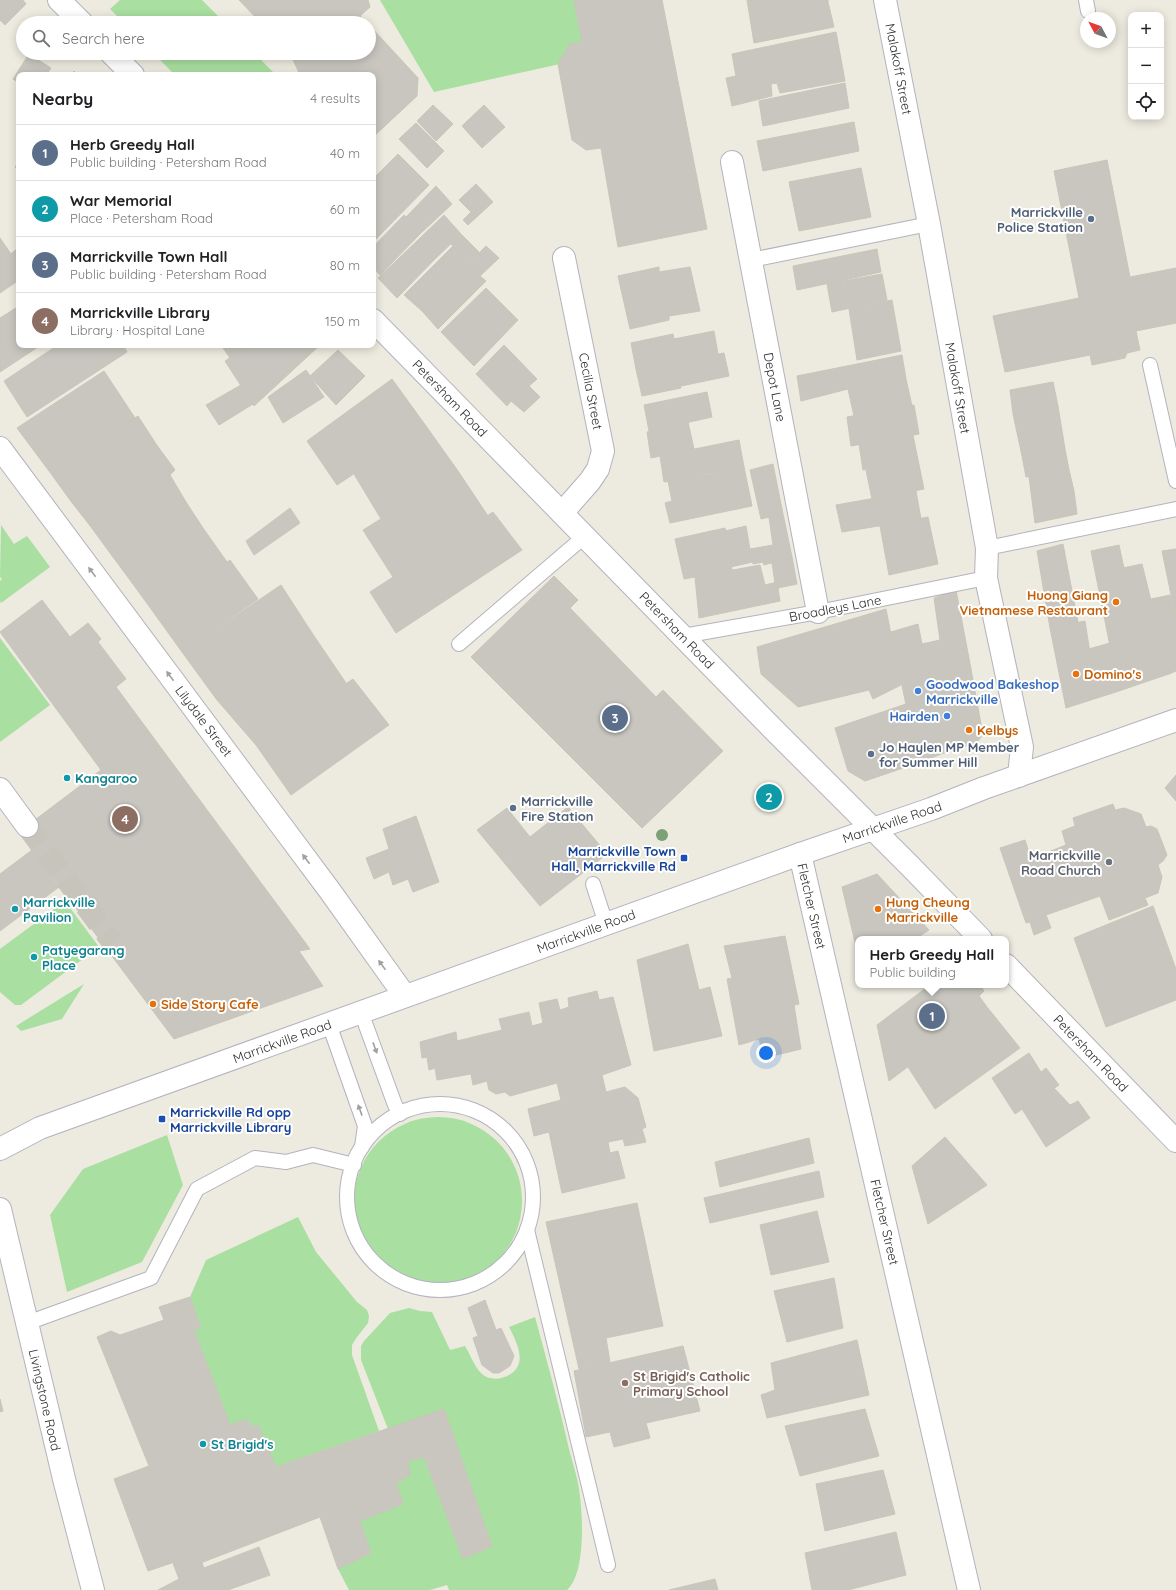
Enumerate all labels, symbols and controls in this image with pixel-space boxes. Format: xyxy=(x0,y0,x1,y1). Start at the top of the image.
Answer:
north arrow xyxy=(1080,12,1116,48)
map controls xyxy=(1128,12,1164,120)
button: + xyxy=(1128,12,1164,48)
search box xyxy=(16,16,376,60)
street label: Malakoff Street xyxy=(882,22,916,116)
icon: search xyxy=(30,27,52,49)
text: Search here xyxy=(62,29,145,48)
button: − xyxy=(1128,48,1164,84)
button: locate xyxy=(1128,84,1164,120)
text: Nearby xyxy=(32,88,93,109)
text: 4 results xyxy=(310,90,360,106)
text: Herb Greedy Hall xyxy=(70,135,195,154)
text: 1 xyxy=(42,145,48,161)
text: 40 m xyxy=(330,145,360,161)
text: Public building · Petersham Road xyxy=(70,154,267,170)
text: War Memorial xyxy=(70,191,172,210)
text: 2 xyxy=(41,201,49,217)
text: 60 m xyxy=(330,201,360,217)
place label: Marrickville Police Station xyxy=(997,204,1083,235)
text: Place · Petersham Road xyxy=(70,210,213,226)
marker: Marrickville Police Station xyxy=(1086,214,1096,224)
text: Marrickville Town Hall xyxy=(70,247,228,266)
text: 3 xyxy=(42,257,48,273)
text: 80 m xyxy=(330,257,360,273)
text: Public building · Petersham Road xyxy=(70,266,267,282)
text: Marrickville Library xyxy=(70,303,210,322)
text: 4 xyxy=(41,313,49,329)
text: 150 m xyxy=(325,313,360,329)
text: Library · Hospital Lane xyxy=(70,322,205,338)
street label: Malakoff Street xyxy=(942,341,974,435)
street label: Cecilia Street xyxy=(576,351,606,431)
street label: Depot Lane xyxy=(760,351,790,423)
street label: Petersham Road xyxy=(409,356,491,440)
one-way arrow xyxy=(89,567,97,577)
place label: Huong Giang Vietnamese Restaurant xyxy=(959,587,1108,618)
street label: Petersham Road xyxy=(636,588,718,672)
street label: Broadleys Lane xyxy=(788,591,882,625)
marker: Huong Giang Vietnamese Restaurant xyxy=(1111,597,1121,607)
place label: Domino's xyxy=(1084,666,1141,682)
marker: Domino's xyxy=(1071,669,1081,679)
one-way arrow xyxy=(166,671,174,682)
place label: Goodwood Bakeshop Marrickville xyxy=(926,676,1059,707)
street label: Lilydale Street xyxy=(172,682,236,760)
marker: Goodwood Bakeshop Marrickville xyxy=(913,686,923,696)
pin: 3 xyxy=(602,703,628,733)
place label: Hairden xyxy=(889,708,939,724)
marker: Hairden xyxy=(942,711,952,721)
place label: Kelbys xyxy=(977,722,1018,738)
marker: Kelbys xyxy=(964,725,974,735)
place label: Jo Haylen MP Member for Summer Hill xyxy=(879,739,1020,770)
marker: Jo Haylen MP Member for Summer Hill xyxy=(866,749,876,759)
place label: Kangaroo xyxy=(75,770,137,786)
marker: Kangaroo xyxy=(62,773,72,783)
pin: 2 xyxy=(756,782,782,812)
place label: Marrickville Fire Station xyxy=(521,793,594,824)
street label: Marrickville Road xyxy=(840,798,944,846)
marker: Marrickville Fire Station xyxy=(508,803,518,813)
pin: 4 xyxy=(112,804,138,834)
place label: Marrickville Town Hall, Marrickville Rd xyxy=(551,843,676,874)
place label: Marrickville Road Church xyxy=(1021,847,1101,878)
marker: Marrickville Town Hall, Marrickville Rd xyxy=(679,853,689,863)
one-way arrow xyxy=(303,854,311,864)
marker: Marrickville Road Church xyxy=(1104,857,1114,867)
street label: Fletcher Street xyxy=(794,862,830,950)
place label: Marrickville Pavilion xyxy=(23,894,96,925)
place label: Hung Cheung Marrickville xyxy=(886,894,970,925)
marker: Marrickville Pavilion xyxy=(10,904,20,914)
marker: Hung Cheung Marrickville xyxy=(873,904,883,914)
street label: Marrickville Road xyxy=(535,906,637,956)
popup xyxy=(855,936,1009,988)
place label: Patyegarang Place xyxy=(42,942,125,973)
text: Herb Greedy Hall xyxy=(870,945,994,964)
marker: Patyegarang Place xyxy=(29,952,39,962)
one-way arrow xyxy=(378,959,386,970)
text: Public building xyxy=(870,964,956,980)
place label: Side Story Cafe xyxy=(161,996,259,1012)
marker: Side Story Cafe xyxy=(148,999,158,1009)
pin: 1 xyxy=(919,1001,945,1031)
street label: Petersham Road xyxy=(1050,1011,1132,1095)
street label: Marrickville Road xyxy=(231,1016,333,1066)
one-way arrow xyxy=(372,1043,378,1055)
your location xyxy=(756,1043,776,1063)
one-way arrow xyxy=(356,1103,362,1115)
place label: Marrickville Rd opp Marrickville Library xyxy=(170,1104,291,1135)
marker: Marrickville Rd opp Marrickville Library xyxy=(157,1114,167,1124)
street label: Fletcher Street xyxy=(867,1178,903,1266)
street label: Livingstone Road xyxy=(26,1348,64,1452)
place label: St Brigid's Catholic Primary School xyxy=(633,1368,750,1399)
marker: St Brigid's Catholic Primary School xyxy=(620,1378,630,1388)
place label: St Brigid's xyxy=(211,1436,274,1452)
marker: St Brigid's xyxy=(198,1439,208,1449)

